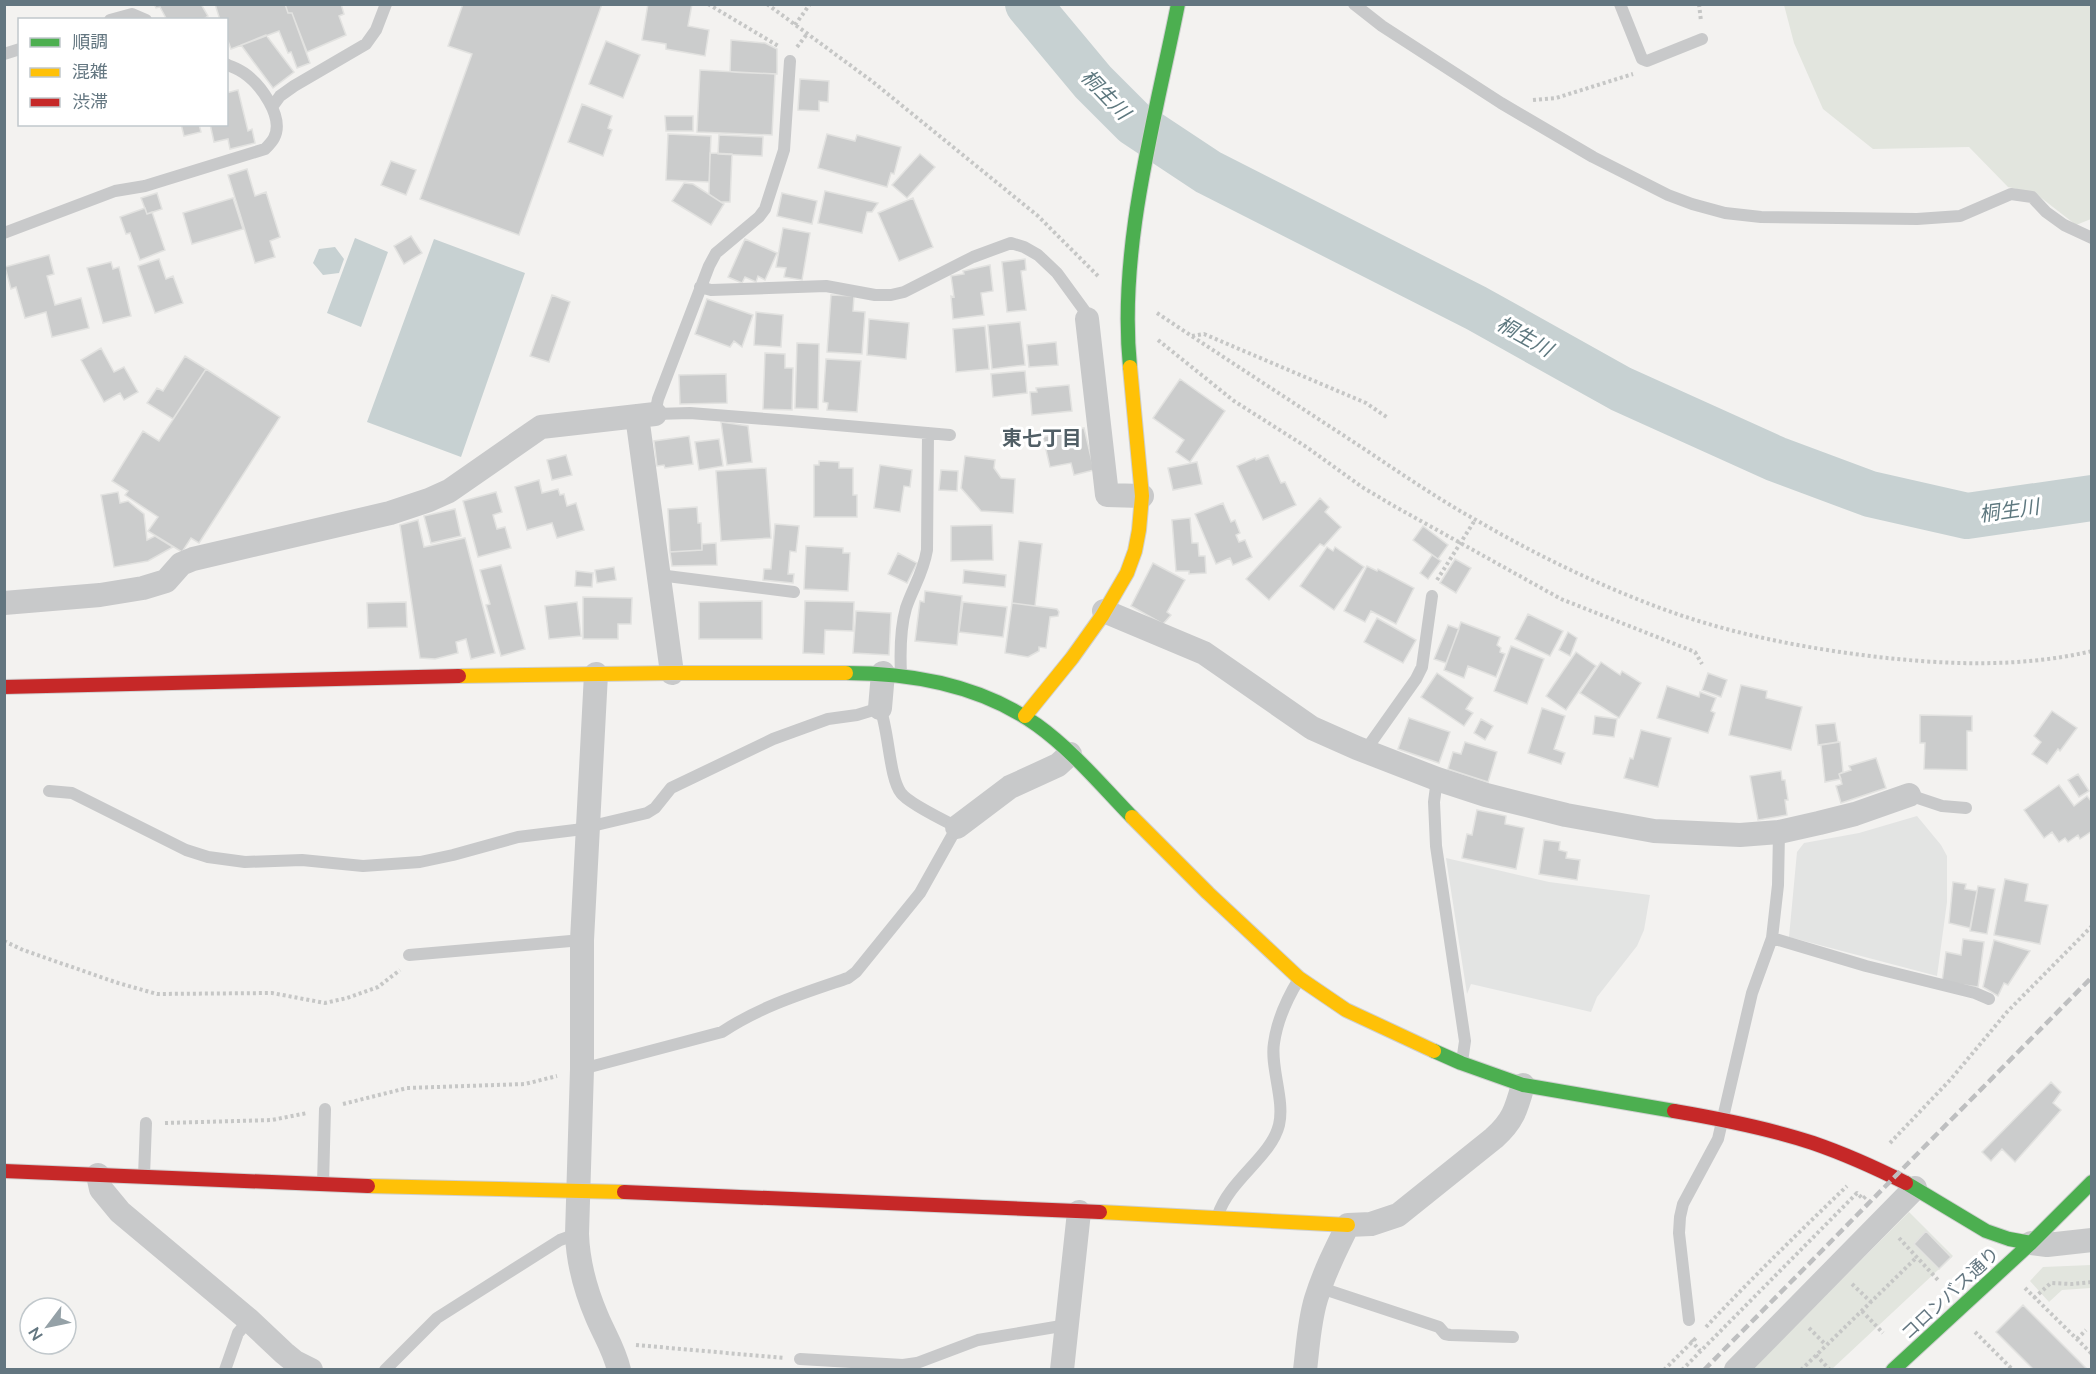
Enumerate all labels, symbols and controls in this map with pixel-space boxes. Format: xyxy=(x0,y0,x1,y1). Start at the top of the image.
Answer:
legend xyxy=(18,18,228,126)
text: 順調 xyxy=(72,30,108,53)
text: 混雑 xyxy=(72,60,108,83)
water label: 桐生川 xyxy=(1076,64,1137,126)
text: 渋滞 xyxy=(72,90,108,113)
water label: 桐生川 xyxy=(1493,311,1559,362)
district label: 東七丁目 xyxy=(1002,425,1082,450)
water label: 桐生川 xyxy=(1978,493,2042,527)
street label: コロンバス通り xyxy=(1896,1242,2004,1344)
north arrow xyxy=(18,1296,78,1356)
text: N xyxy=(24,1324,47,1344)

